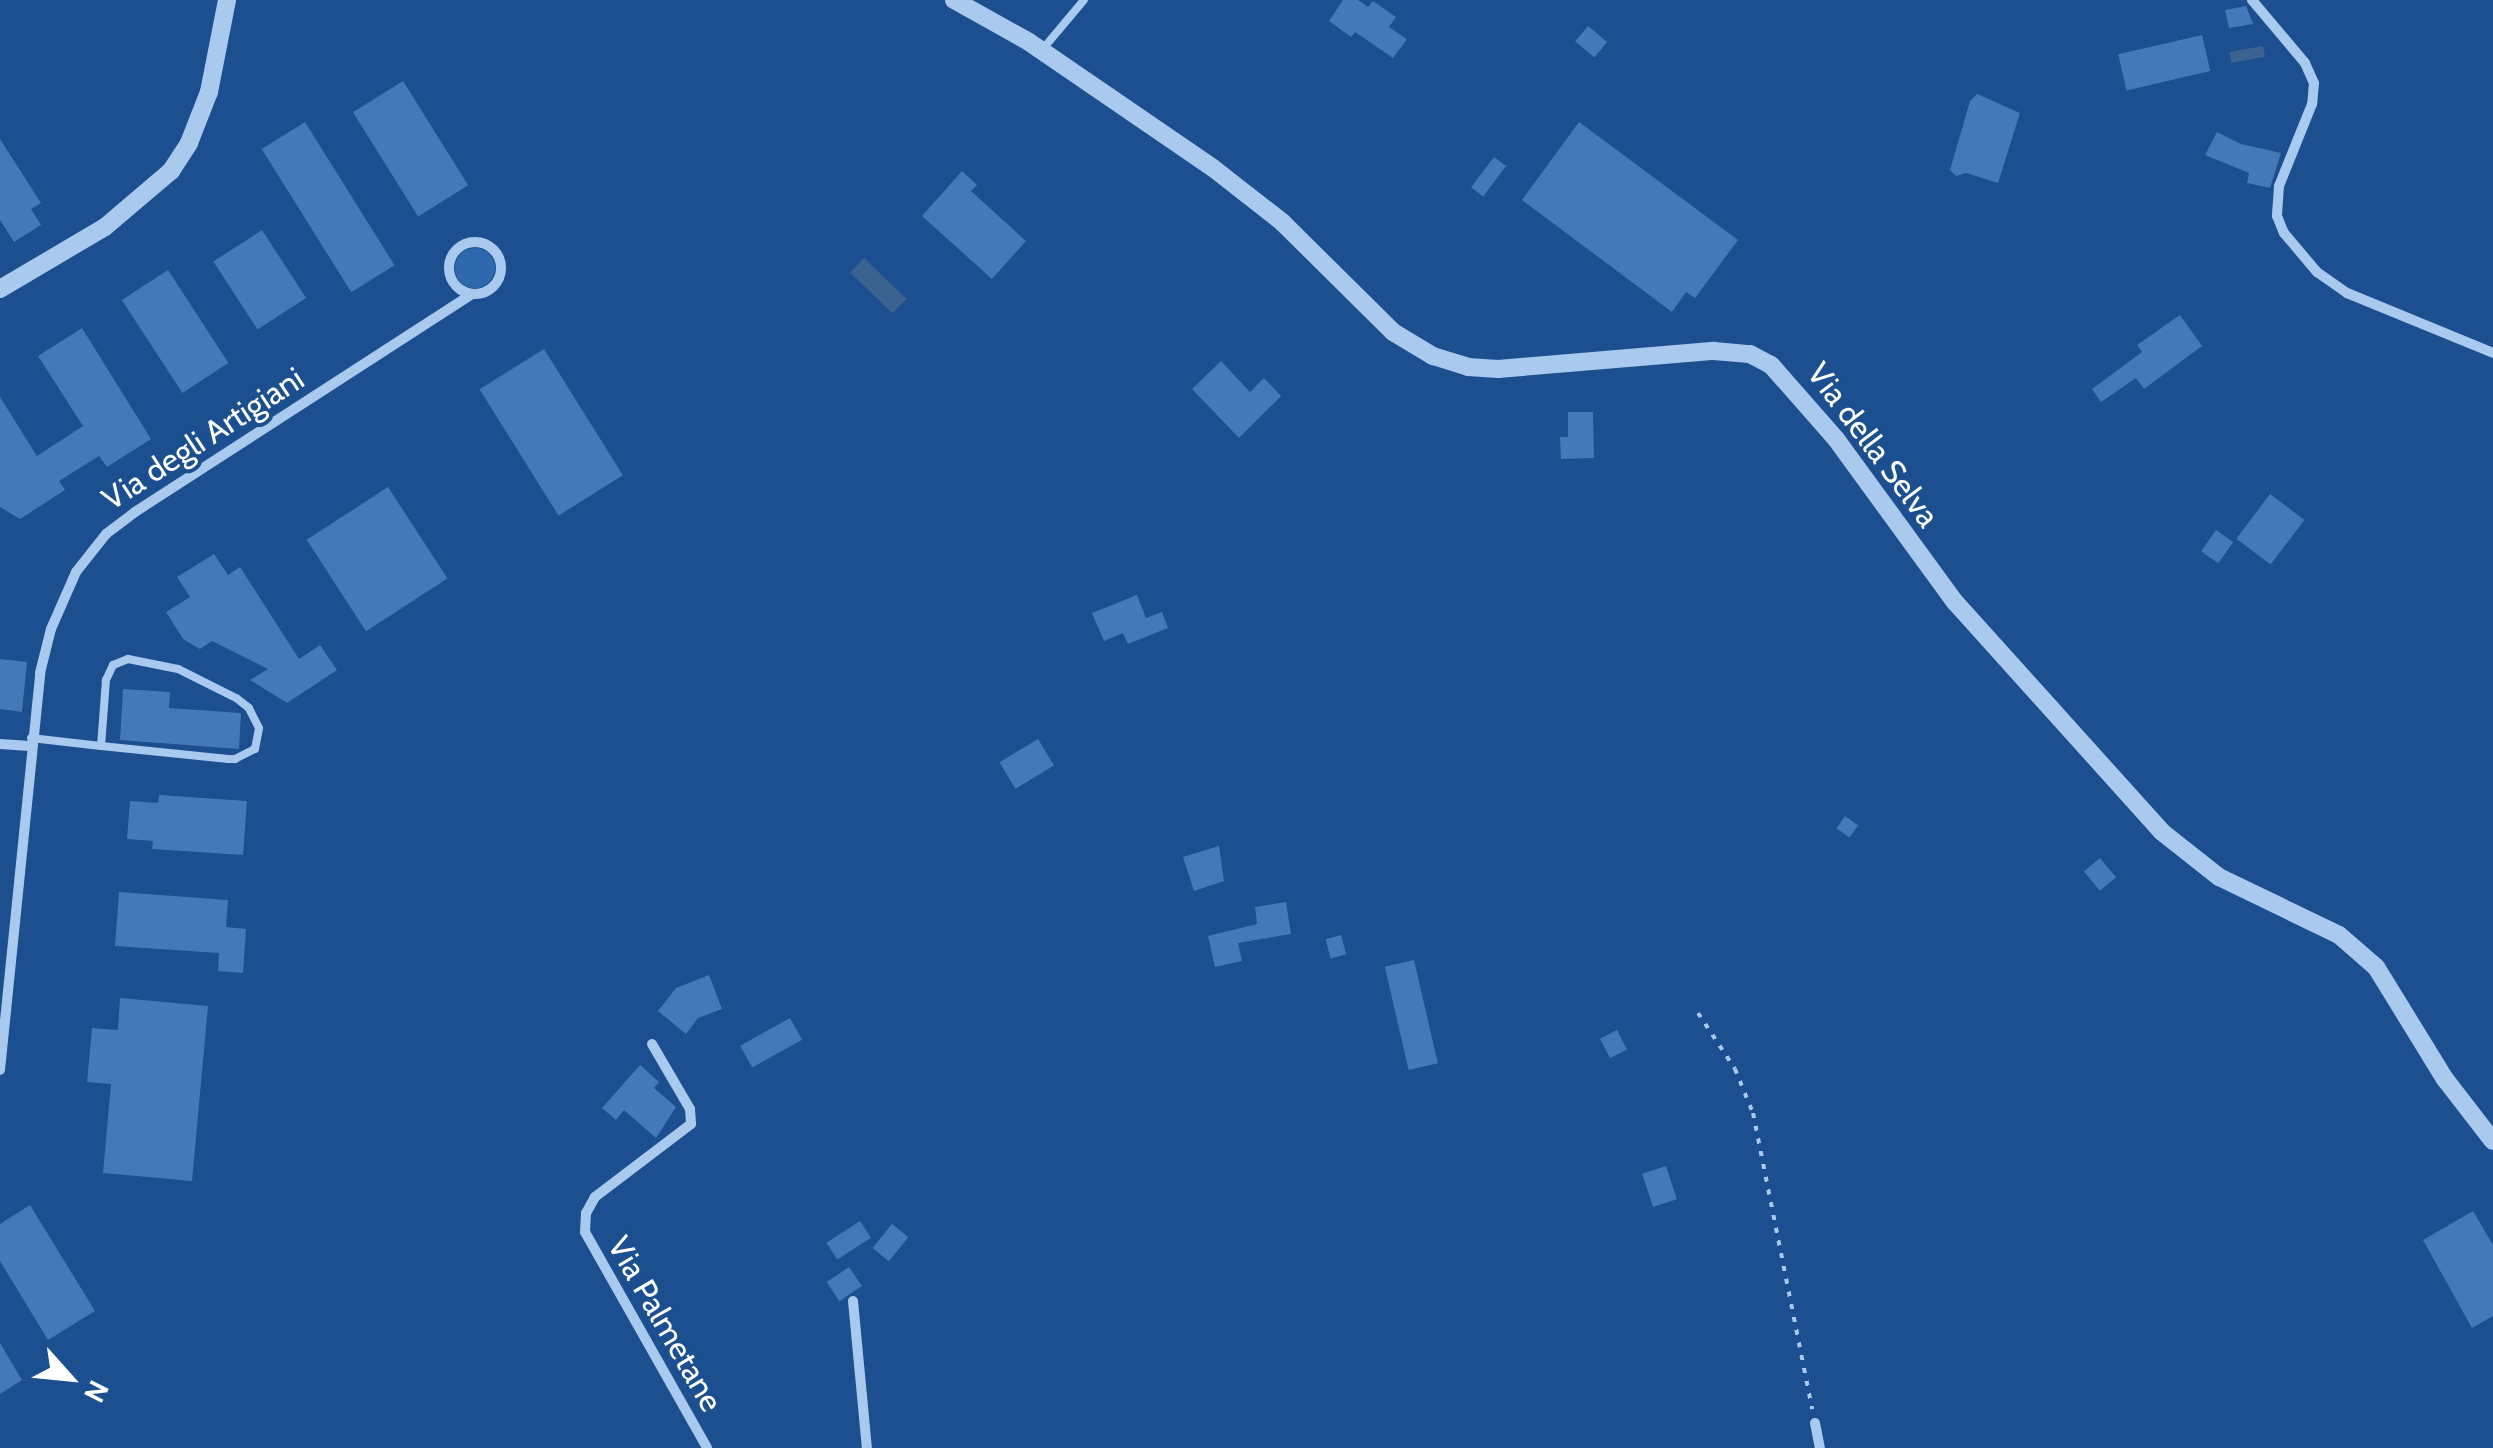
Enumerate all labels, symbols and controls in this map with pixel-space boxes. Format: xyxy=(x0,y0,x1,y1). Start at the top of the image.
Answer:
street label: Via della Selva xyxy=(1799,355,1947,535)
street label: Via degli Artigiani xyxy=(95,360,311,518)
street label: Via Palmetane xyxy=(599,1230,731,1418)
north arrow xyxy=(20,1328,120,1428)
text: N xyxy=(77,1375,116,1408)

